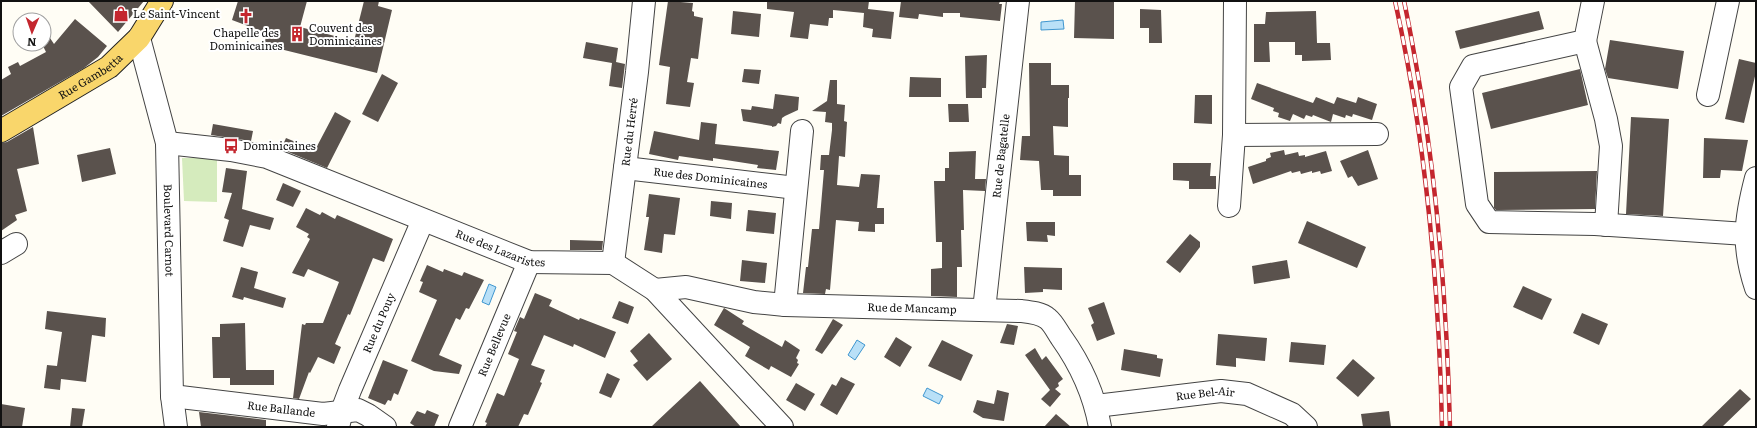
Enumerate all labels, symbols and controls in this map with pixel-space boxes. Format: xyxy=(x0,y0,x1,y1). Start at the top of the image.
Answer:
shop icon: Le Saint-Vincent xyxy=(112,5,130,23)
place label: Le Saint-Vincent xyxy=(133,5,221,21)
church icon: Chapelle des Dominicaines xyxy=(237,7,255,25)
north arrow xyxy=(12,12,52,52)
place label: Couvent des Dominicaines xyxy=(309,19,382,48)
place label: Chapelle des Dominicaines xyxy=(210,24,282,53)
building icon: Couvent des Dominicaines xyxy=(288,25,306,43)
text: N xyxy=(27,35,37,51)
street label: Rue Gambetta xyxy=(55,49,126,102)
street label: Rue du Herré xyxy=(616,96,641,167)
street label: Rue de Bagatelle xyxy=(987,113,1013,199)
bus stop icon: Dominicaines xyxy=(222,137,240,155)
place label: Dominicaines xyxy=(243,137,316,153)
street label: Rue des Dominicaines xyxy=(653,162,768,192)
street label: Boulevard Carnot xyxy=(161,184,179,277)
street label: Rue des Lazaristes xyxy=(453,224,545,269)
street label: Rue du Pouy xyxy=(358,289,398,355)
street label: Rue de Mancamp xyxy=(867,298,957,316)
street label: Rue Bellevue xyxy=(473,310,514,379)
street label: Rue Bel-Air xyxy=(1175,382,1237,403)
street label: Rue Ballande xyxy=(246,396,317,420)

